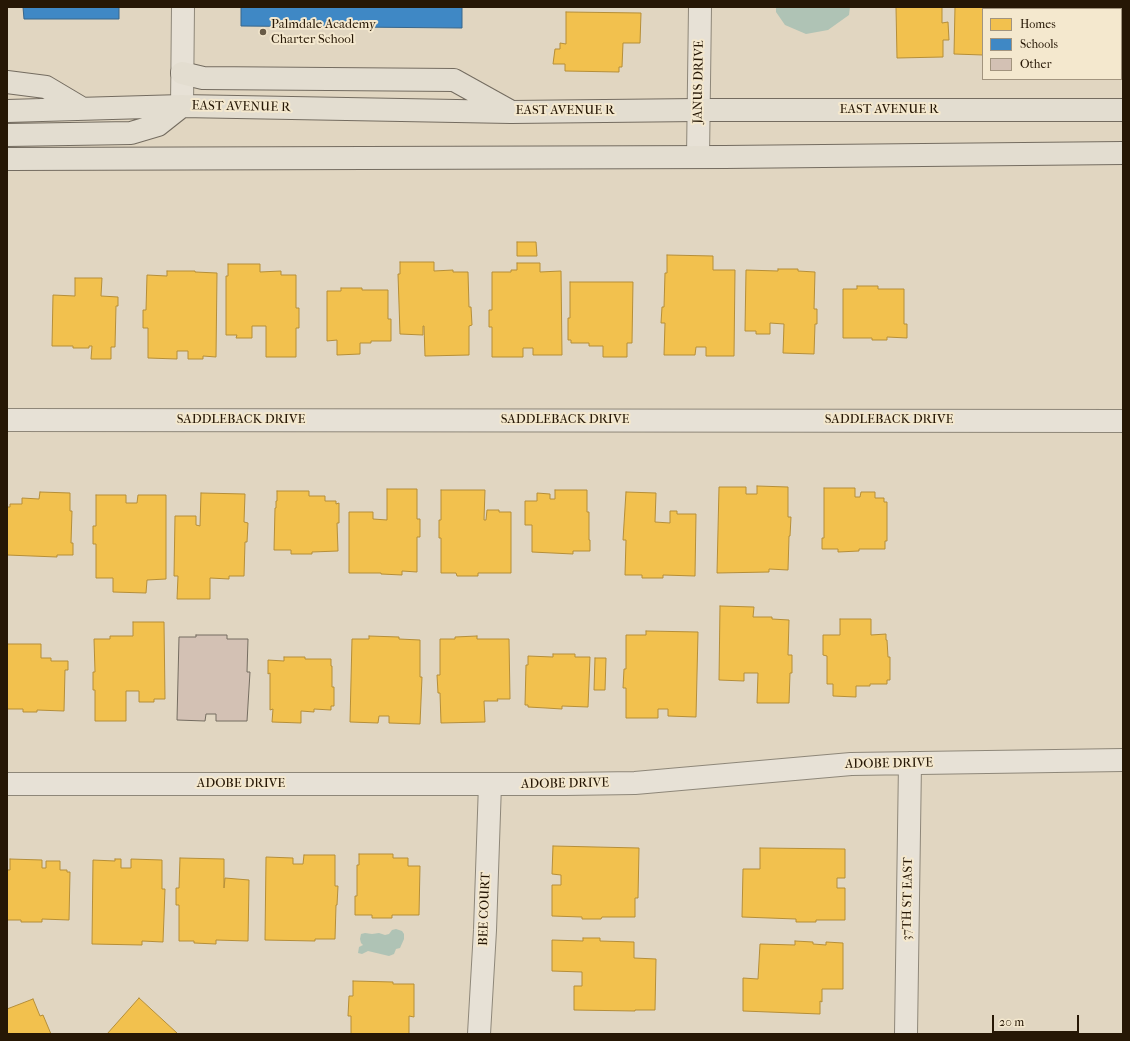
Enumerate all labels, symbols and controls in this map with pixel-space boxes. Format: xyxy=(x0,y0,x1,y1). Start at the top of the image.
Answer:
legend xyxy=(982,8,1122,80)
place label: Palmdale Academy Charter School xyxy=(271,17,376,48)
text: Homes xyxy=(1020,17,1056,31)
marker: Palmdale Academy Charter School xyxy=(258,27,268,37)
text: Schools xyxy=(1020,37,1058,51)
street label: JANUS DRIVE xyxy=(690,40,708,124)
text: Other xyxy=(1020,57,1052,71)
street label: EAST AVENUE R xyxy=(191,98,291,116)
street label: EAST AVENUE R xyxy=(840,102,938,118)
street label: EAST AVENUE R xyxy=(516,103,614,119)
street label: SADDLEBACK DRIVE xyxy=(177,412,305,428)
street label: SADDLEBACK DRIVE xyxy=(501,412,629,428)
street label: SADDLEBACK DRIVE xyxy=(825,412,953,428)
street label: ADOBE DRIVE xyxy=(845,755,933,773)
street label: ADOBE DRIVE xyxy=(521,775,609,793)
street label: ADOBE DRIVE xyxy=(197,776,285,792)
street label: 37TH ST EAST xyxy=(899,857,917,941)
street label: BEE COURT xyxy=(476,872,494,946)
scale bar xyxy=(994,1007,1081,1033)
text: 20 m xyxy=(999,1015,1024,1029)

